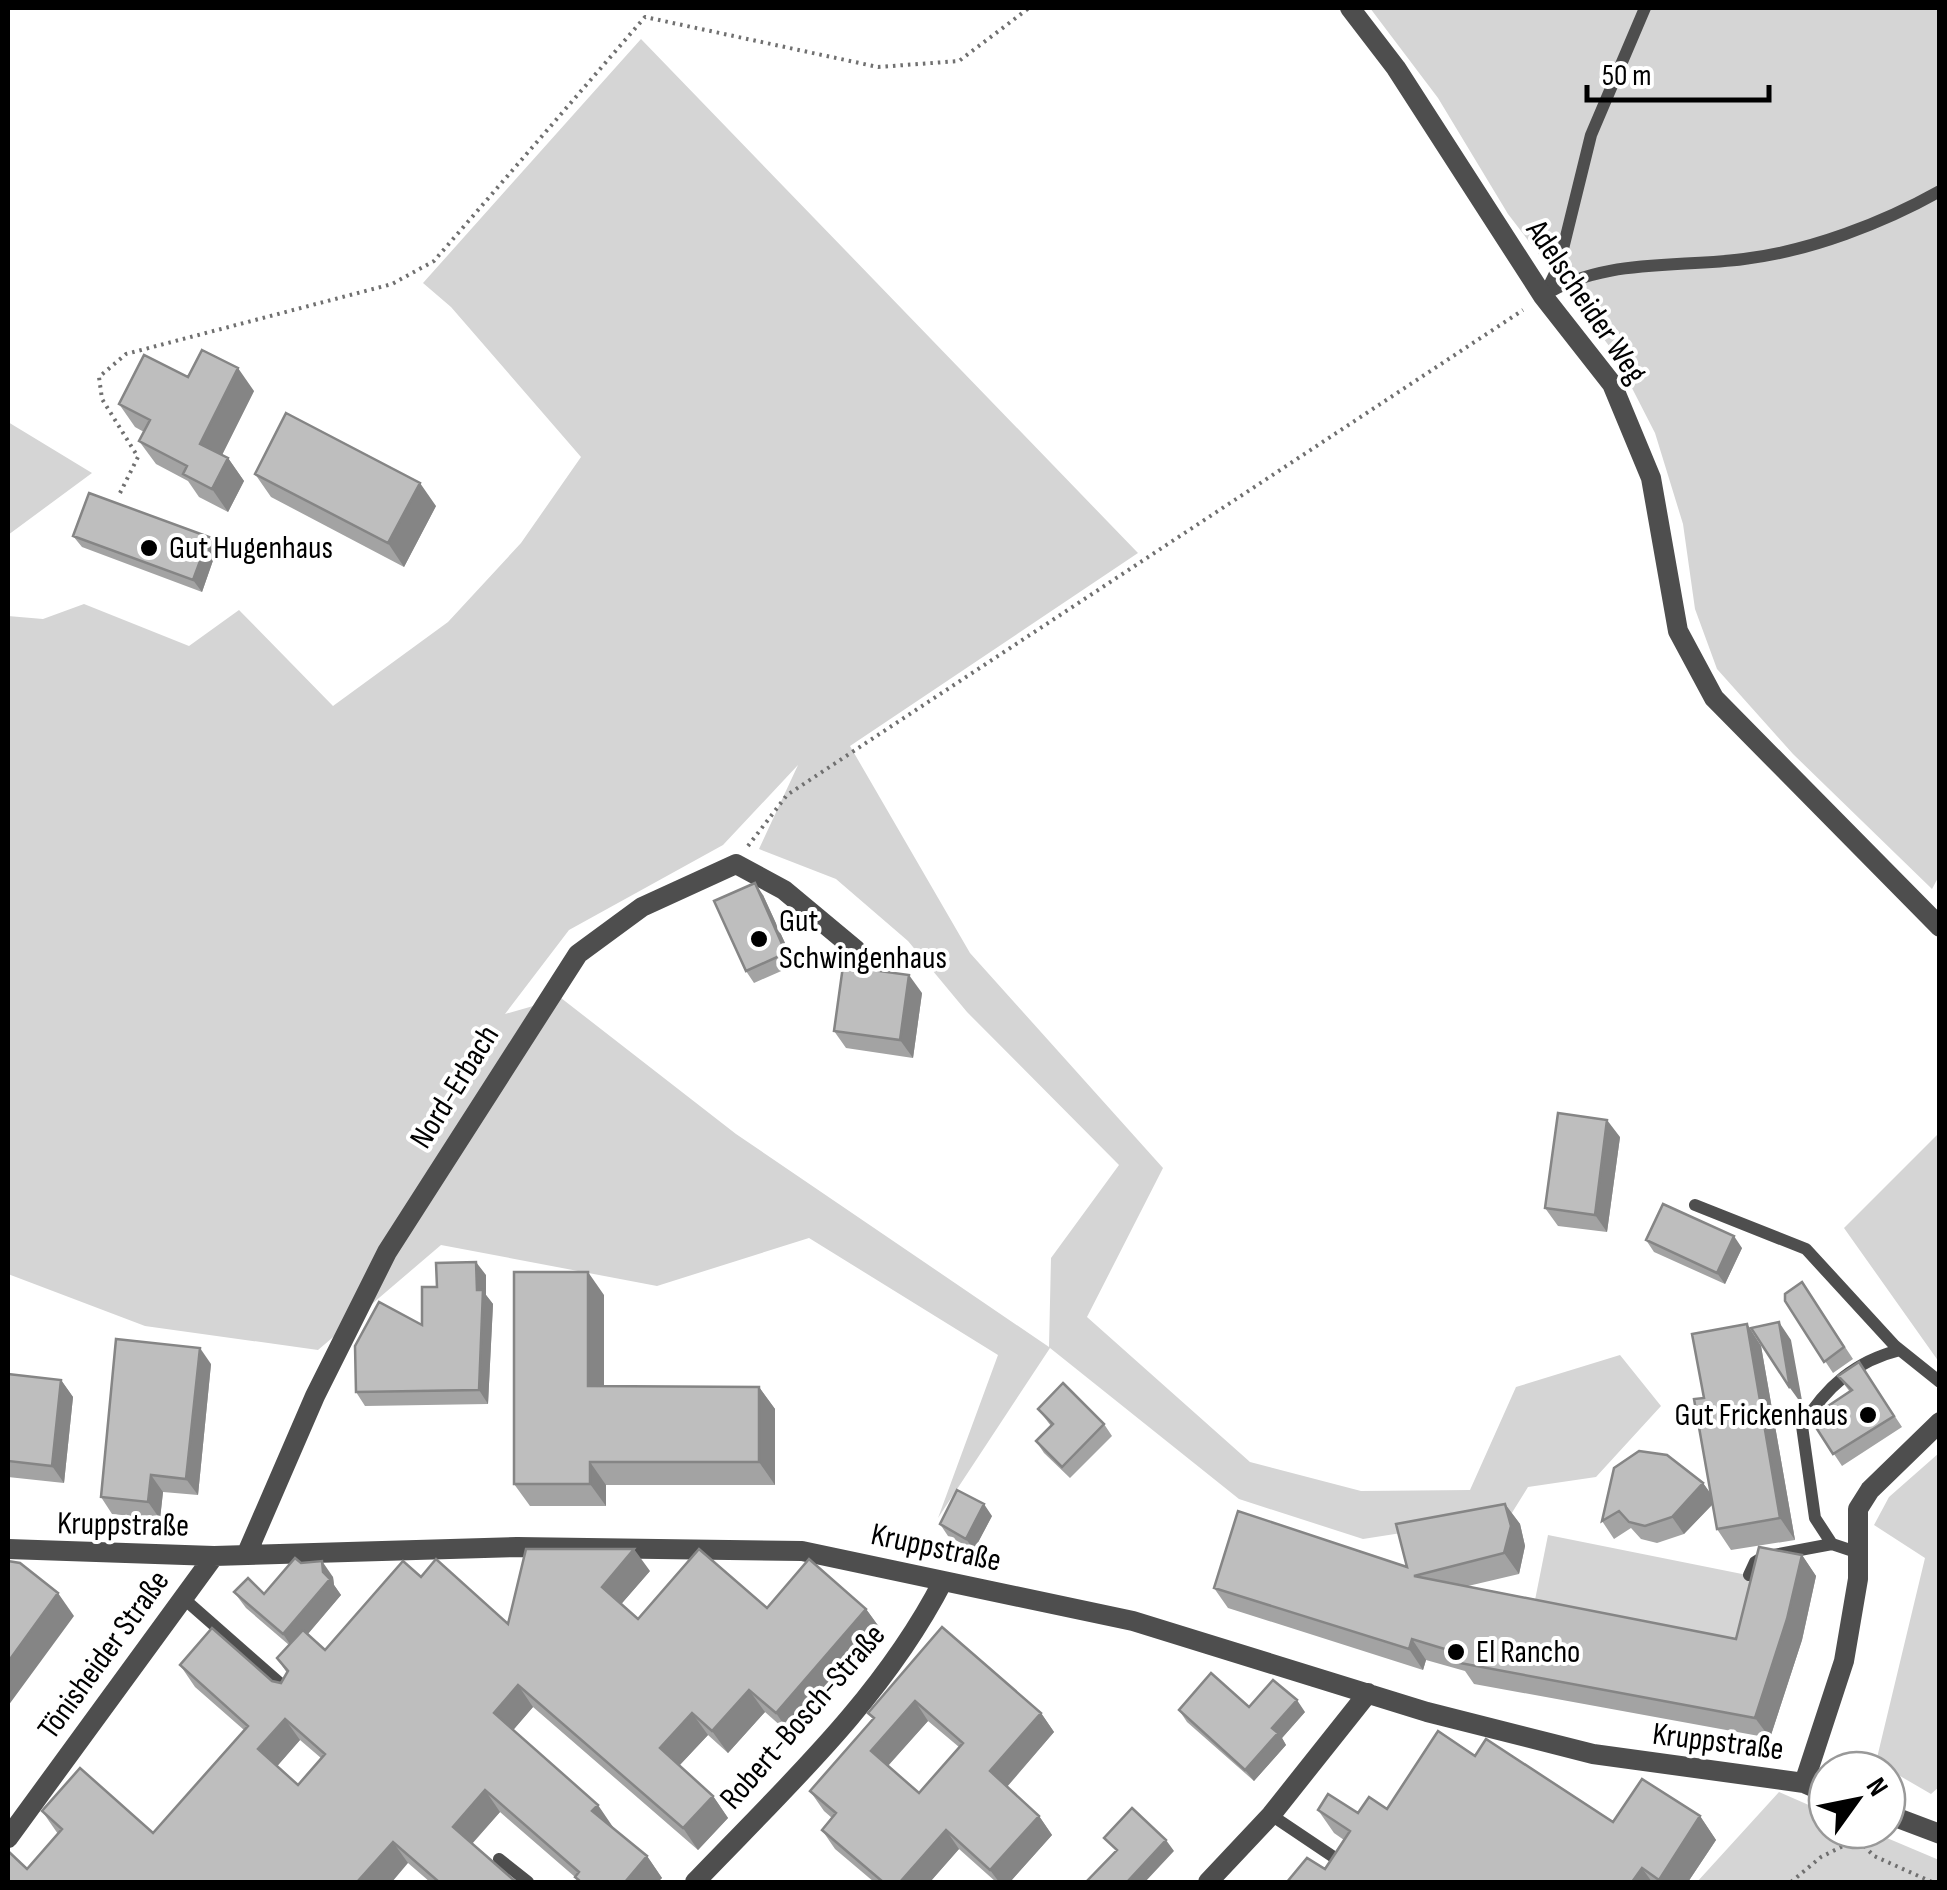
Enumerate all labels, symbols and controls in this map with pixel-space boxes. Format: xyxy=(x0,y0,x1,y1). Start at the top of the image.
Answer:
scale bar xyxy=(1587,40,1770,102)
text: 50 m xyxy=(1602,58,1651,94)
street label: Adelscheider Weg xyxy=(1517,212,1655,391)
place label: Gut Hugenhaus xyxy=(169,529,333,568)
marker: Gut Hugenhaus xyxy=(138,537,160,559)
place label: Gut Schwingenhaus xyxy=(779,902,947,978)
marker: Gut Schwingenhaus xyxy=(748,928,770,950)
street label: Nord-Erbach xyxy=(402,1018,508,1156)
place label: Gut Frickenhaus xyxy=(1675,1396,1848,1435)
marker: Gut Frickenhaus xyxy=(1857,1404,1879,1426)
street label: Kruppstraße xyxy=(57,1504,189,1546)
street label: Kruppstraße xyxy=(867,1515,1005,1581)
street label: Tönisheider Straße xyxy=(30,1563,178,1747)
street label: Robert-Bosch-Straße xyxy=(712,1616,894,1818)
place label: El Rancho xyxy=(1476,1633,1580,1672)
marker: El Rancho xyxy=(1445,1641,1467,1663)
street label: Kruppstraße xyxy=(1650,1715,1786,1769)
north arrow xyxy=(1807,1750,1907,1850)
text: N xyxy=(1859,1772,1895,1802)

